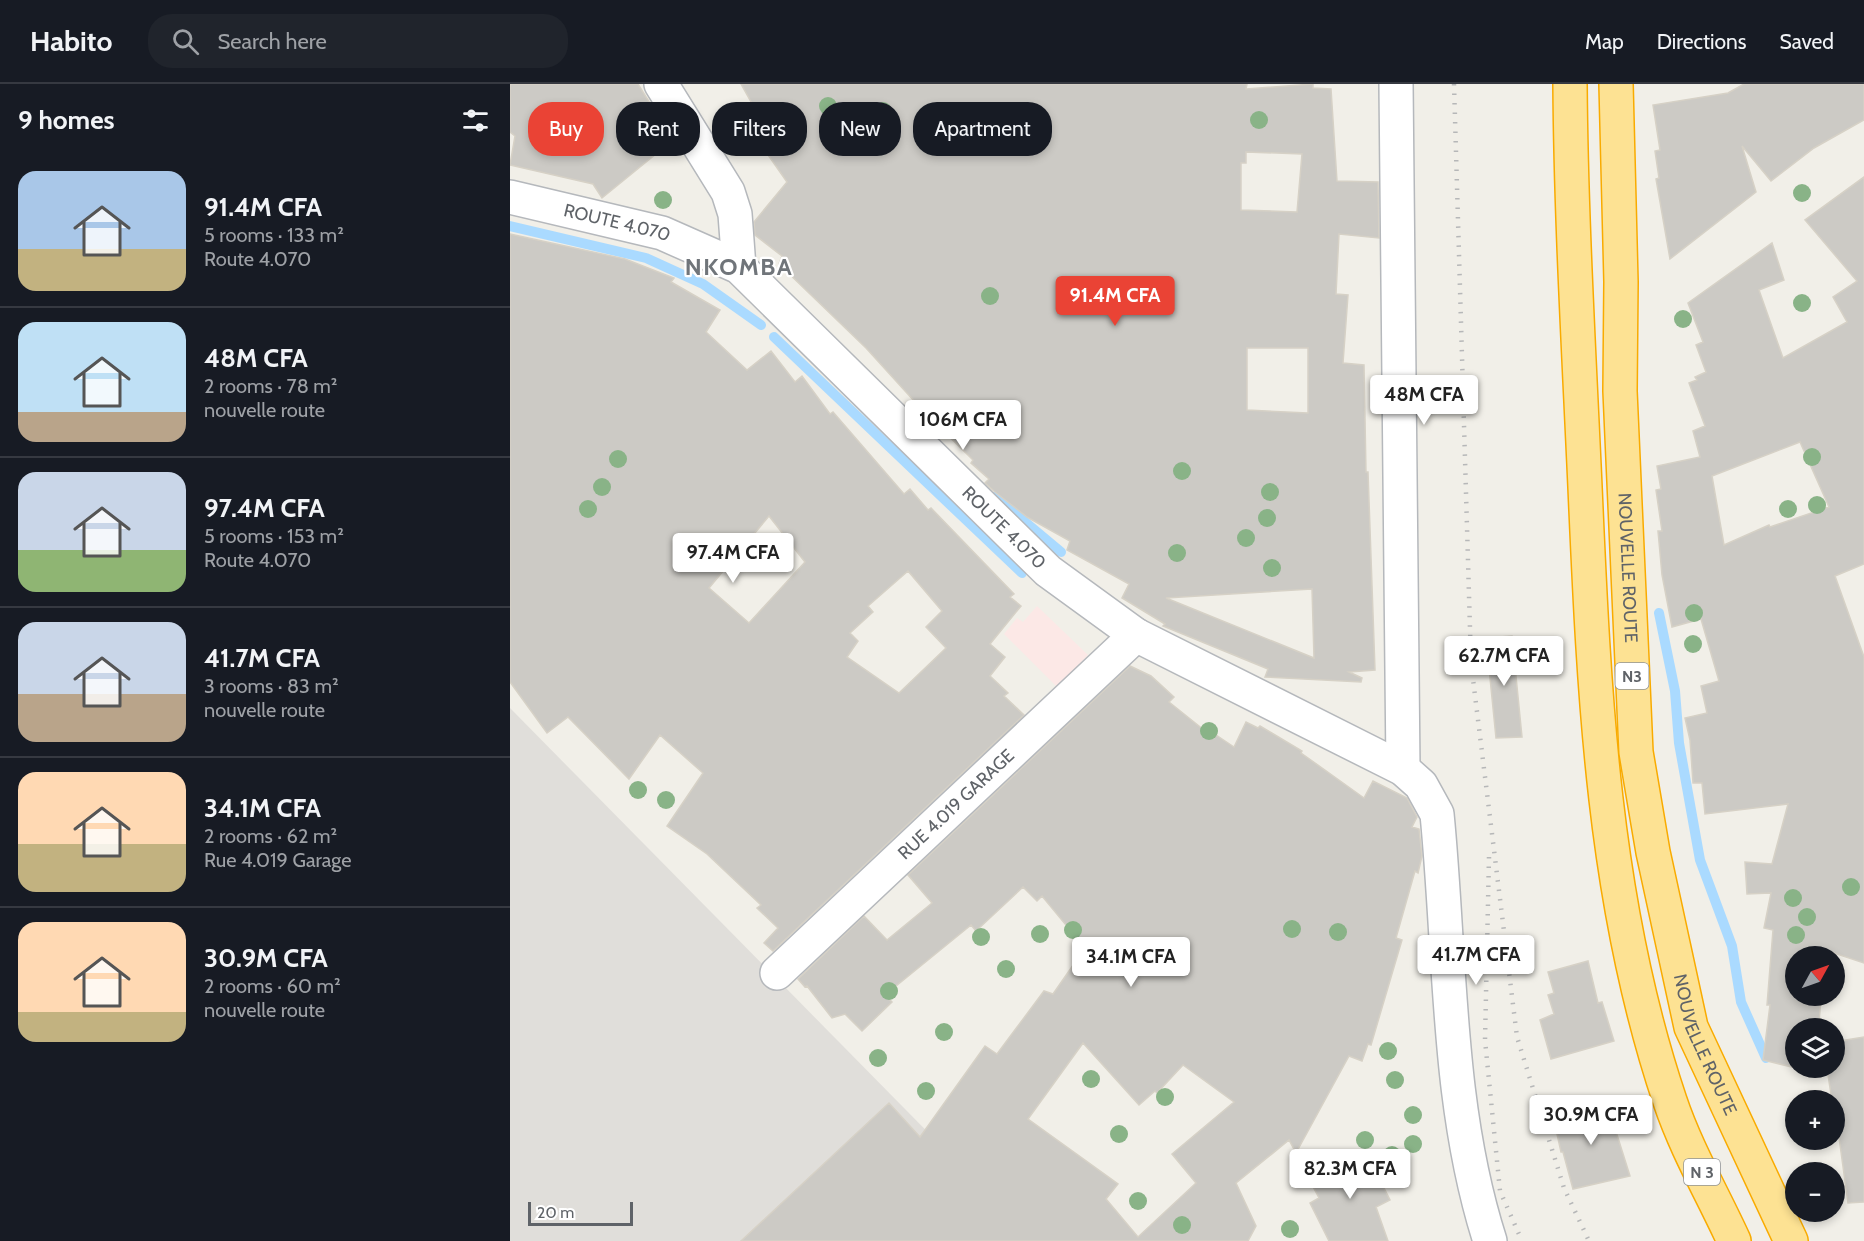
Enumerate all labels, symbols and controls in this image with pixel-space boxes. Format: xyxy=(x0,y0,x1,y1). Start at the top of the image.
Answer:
search box xyxy=(148,14,568,68)
text: Habito xyxy=(30,24,112,58)
icon: search xyxy=(169,25,202,58)
text: Search here xyxy=(217,28,327,55)
text: Map xyxy=(1585,29,1624,54)
text: Directions xyxy=(1657,29,1746,54)
text: Saved xyxy=(1779,29,1834,54)
chip: Buy xyxy=(528,102,604,156)
chip: Rent xyxy=(616,102,700,156)
chip: Filters xyxy=(712,102,807,156)
chip: New xyxy=(819,102,901,156)
chip: Apartment xyxy=(913,102,1052,156)
text: 9 homes xyxy=(18,104,115,136)
icon: filters xyxy=(459,104,492,137)
text: 91.4M CFA xyxy=(204,191,322,223)
icon: home xyxy=(66,195,138,267)
street label: ROUTE 4.070 xyxy=(562,199,674,246)
text: 5 rooms · 133 m² xyxy=(204,223,344,247)
text: Route 4.070 xyxy=(204,247,311,271)
district label: NKOMBA xyxy=(685,252,793,281)
pin: 91.4M CFA xyxy=(1046,276,1184,327)
text: 91.4M CFA xyxy=(1070,283,1160,307)
text: 48M CFA xyxy=(204,342,308,374)
icon: home xyxy=(66,346,138,418)
text: 2 rooms · 78 m² xyxy=(204,374,337,398)
pin: 48M CFA xyxy=(1369,375,1479,426)
text: 48M CFA xyxy=(1384,382,1464,406)
text: nouvelle route xyxy=(204,398,325,422)
pin: 106M CFA xyxy=(901,400,1025,451)
text: 106M CFA xyxy=(919,407,1007,431)
street label: ROUTE 4.070 xyxy=(957,482,1050,574)
text: 97.4M CFA xyxy=(204,492,325,524)
street label: NOUVELLE ROUTE xyxy=(1614,492,1642,643)
icon: home xyxy=(66,496,138,568)
text: 5 rooms · 153 m² xyxy=(204,524,344,548)
pin: 97.4M CFA xyxy=(664,533,802,584)
text: 97.4M CFA xyxy=(687,540,779,564)
text: Route 4.070 xyxy=(204,548,311,572)
pin: 62.7M CFA xyxy=(1435,636,1573,687)
text: 41.7M CFA xyxy=(204,642,320,674)
text: 62.7M CFA xyxy=(1458,643,1550,667)
icon: home xyxy=(66,646,138,718)
road number: N3 xyxy=(1616,663,1648,689)
text: 3 rooms · 83 m² xyxy=(204,674,339,698)
text: nouvelle route xyxy=(204,698,325,722)
street label: RUE 4.019 GARAGE xyxy=(893,744,1019,864)
text: 34.1M CFA xyxy=(204,792,321,824)
icon: home xyxy=(66,796,138,868)
text: 2 rooms · 62 m² xyxy=(204,824,337,848)
text: Rue 4.019 Garage xyxy=(204,848,351,872)
pin: 41.7M CFA xyxy=(1407,935,1545,986)
pin: 34.1M CFA xyxy=(1062,937,1200,988)
text: 30.9M CFA xyxy=(204,942,328,974)
text: 41.7M CFA xyxy=(1431,942,1521,966)
text: 34.1M CFA xyxy=(1086,944,1176,968)
icon: home xyxy=(66,946,138,1018)
north arrow xyxy=(1785,946,1845,1006)
map controls xyxy=(1785,946,1845,1222)
street label: NOUVELLE ROUTE xyxy=(1669,972,1742,1119)
text: 2 rooms · 60 m² xyxy=(204,974,341,998)
text: nouvelle route xyxy=(204,998,325,1022)
button: layers xyxy=(1785,1018,1845,1078)
button: + xyxy=(1785,1090,1845,1150)
pin: 30.9M CFA xyxy=(1522,1095,1660,1146)
text: 30.9M CFA xyxy=(1543,1102,1639,1126)
pin: 82.3M CFA xyxy=(1281,1149,1419,1200)
text: 82.3M CFA xyxy=(1303,1156,1397,1180)
road number: N 3 xyxy=(1684,1159,1720,1185)
button: − xyxy=(1785,1162,1845,1222)
scale bar xyxy=(528,1199,633,1226)
text: 20 m xyxy=(537,1203,574,1222)

